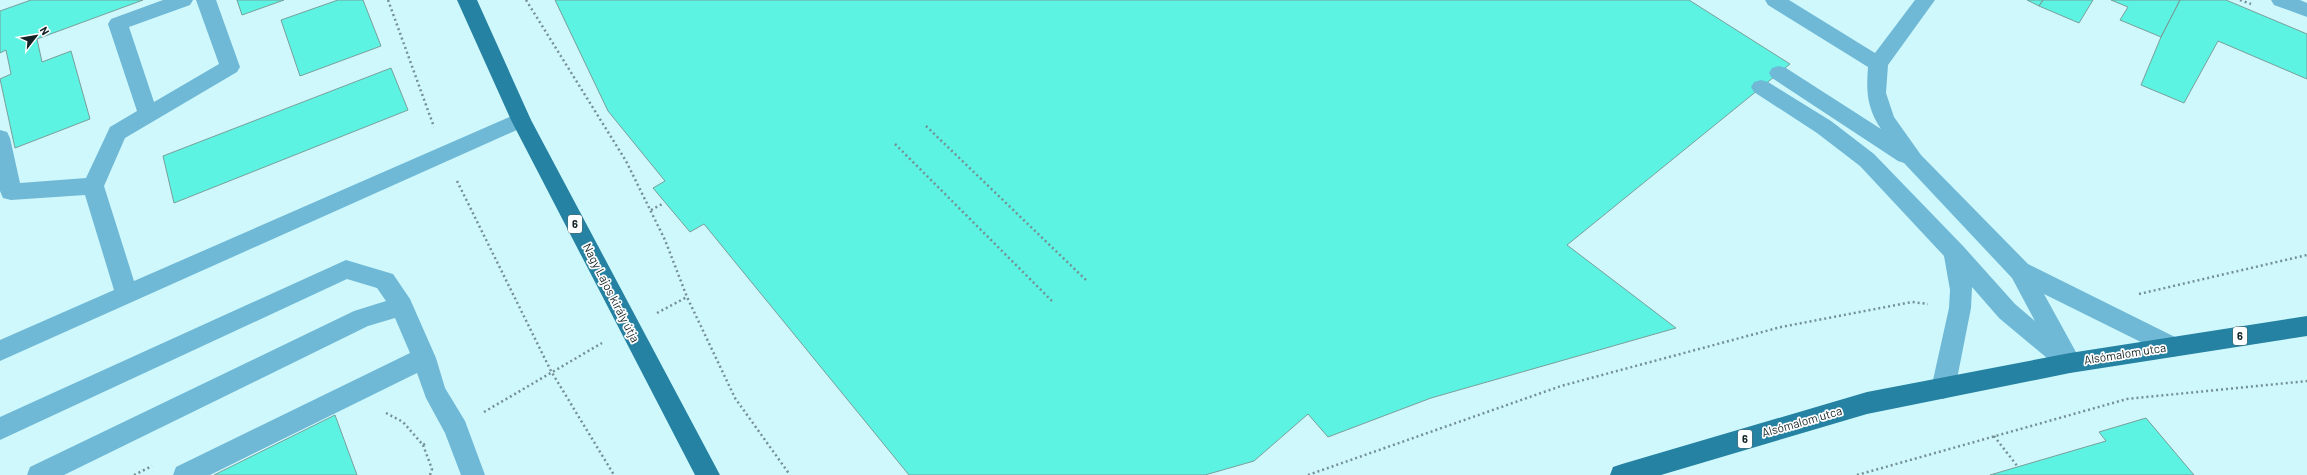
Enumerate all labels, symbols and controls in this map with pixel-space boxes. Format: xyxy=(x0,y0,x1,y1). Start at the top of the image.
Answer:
north arrow xyxy=(16,16,56,56)
text: N xyxy=(38,24,52,37)
road number: 6 xyxy=(568,215,582,233)
street label: Nagy Lajos király útja xyxy=(581,241,643,344)
road number: 6 xyxy=(2233,327,2247,345)
street label: Alsómalom utca xyxy=(2083,340,2167,366)
street label: Alsómalom utca xyxy=(1760,403,1844,439)
road number: 6 xyxy=(1738,430,1752,448)

